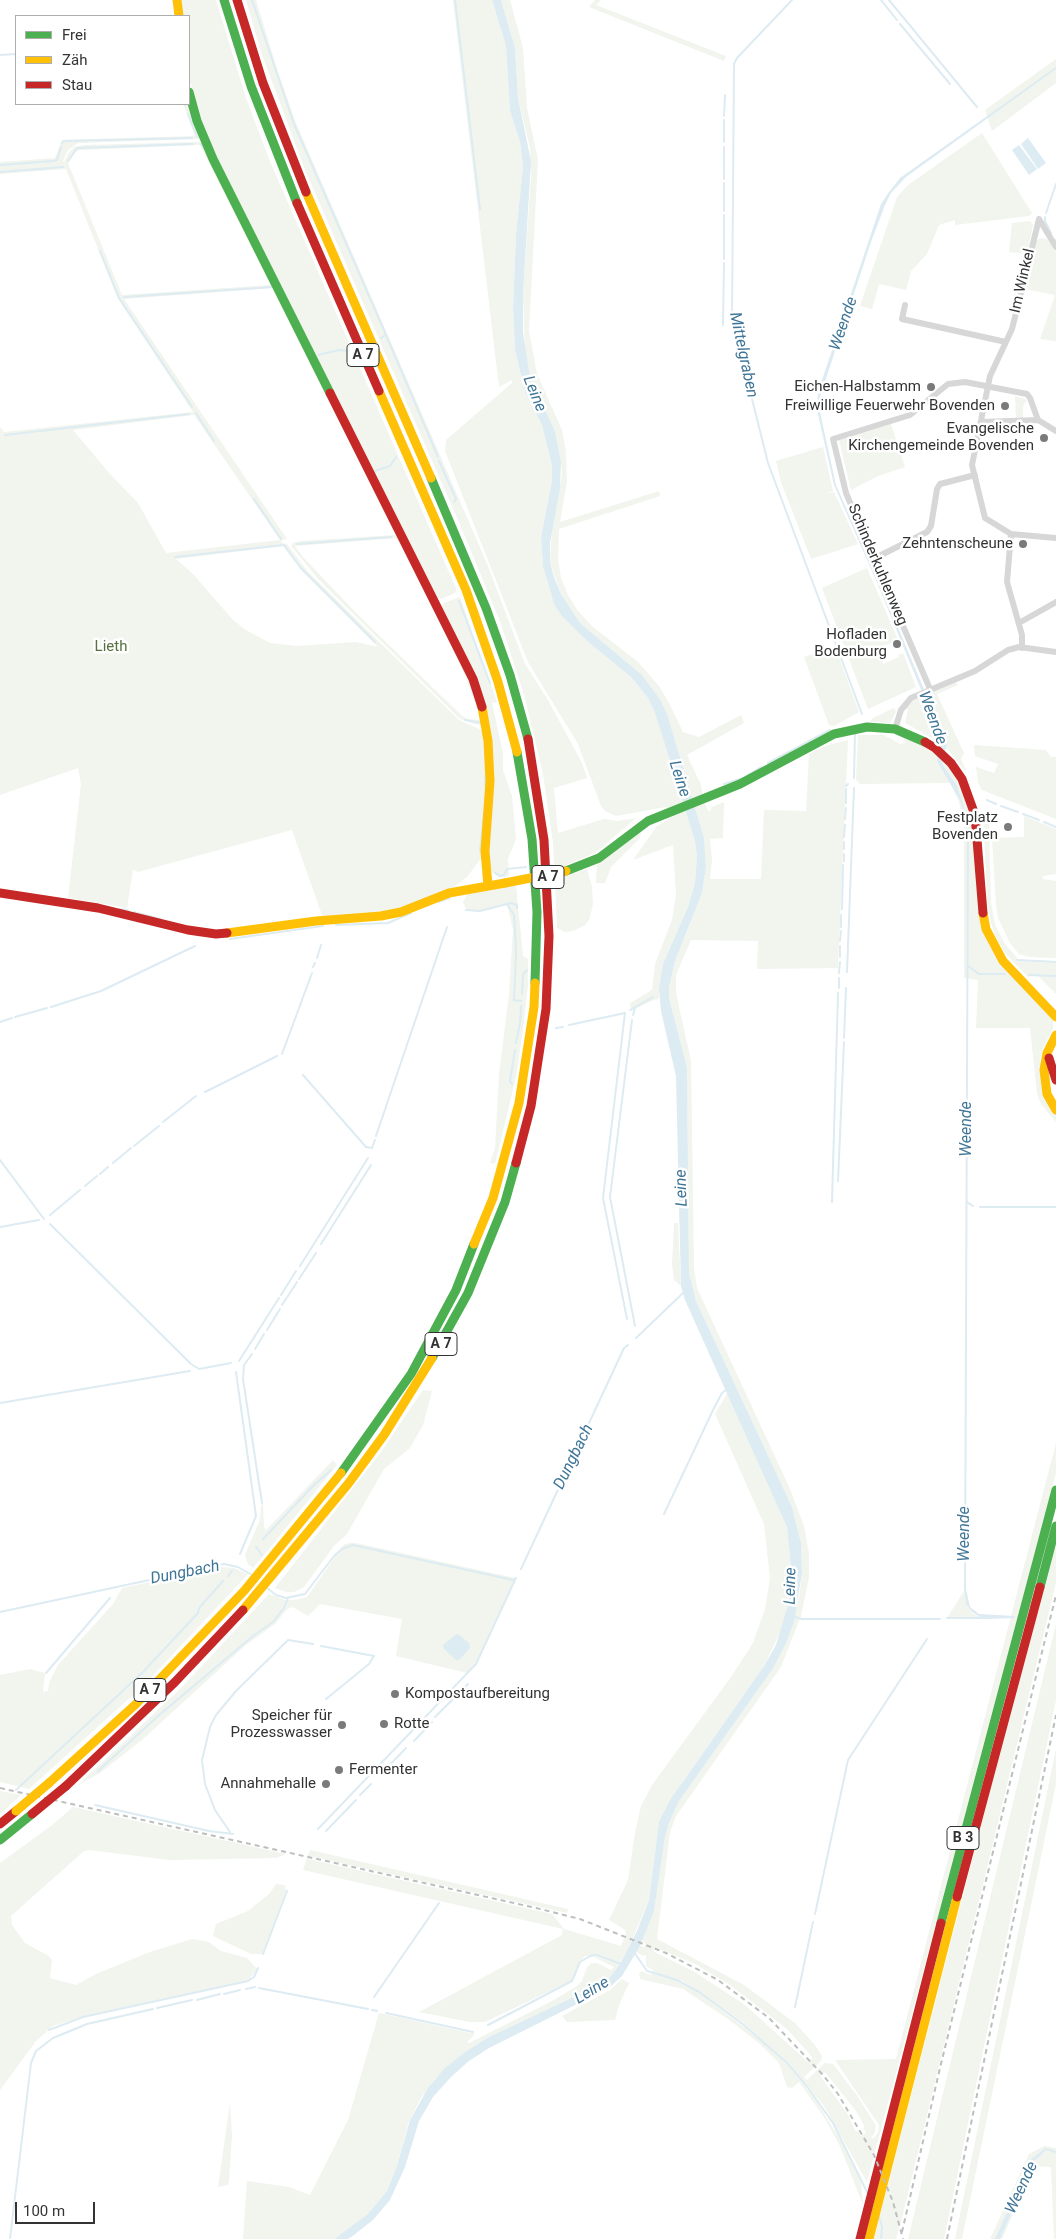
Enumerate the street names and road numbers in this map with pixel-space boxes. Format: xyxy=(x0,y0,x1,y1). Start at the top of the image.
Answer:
street label: Im Winkel xyxy=(1007,247,1039,315)
road number: A 7 xyxy=(347,344,379,366)
street label: Schinderkuhlenweg xyxy=(843,502,911,628)
road number: A 7 xyxy=(532,866,564,889)
road number: A 7 xyxy=(425,1332,457,1356)
road number: A 7 xyxy=(134,1678,166,1702)
road number: B 3 xyxy=(947,1826,979,1850)

